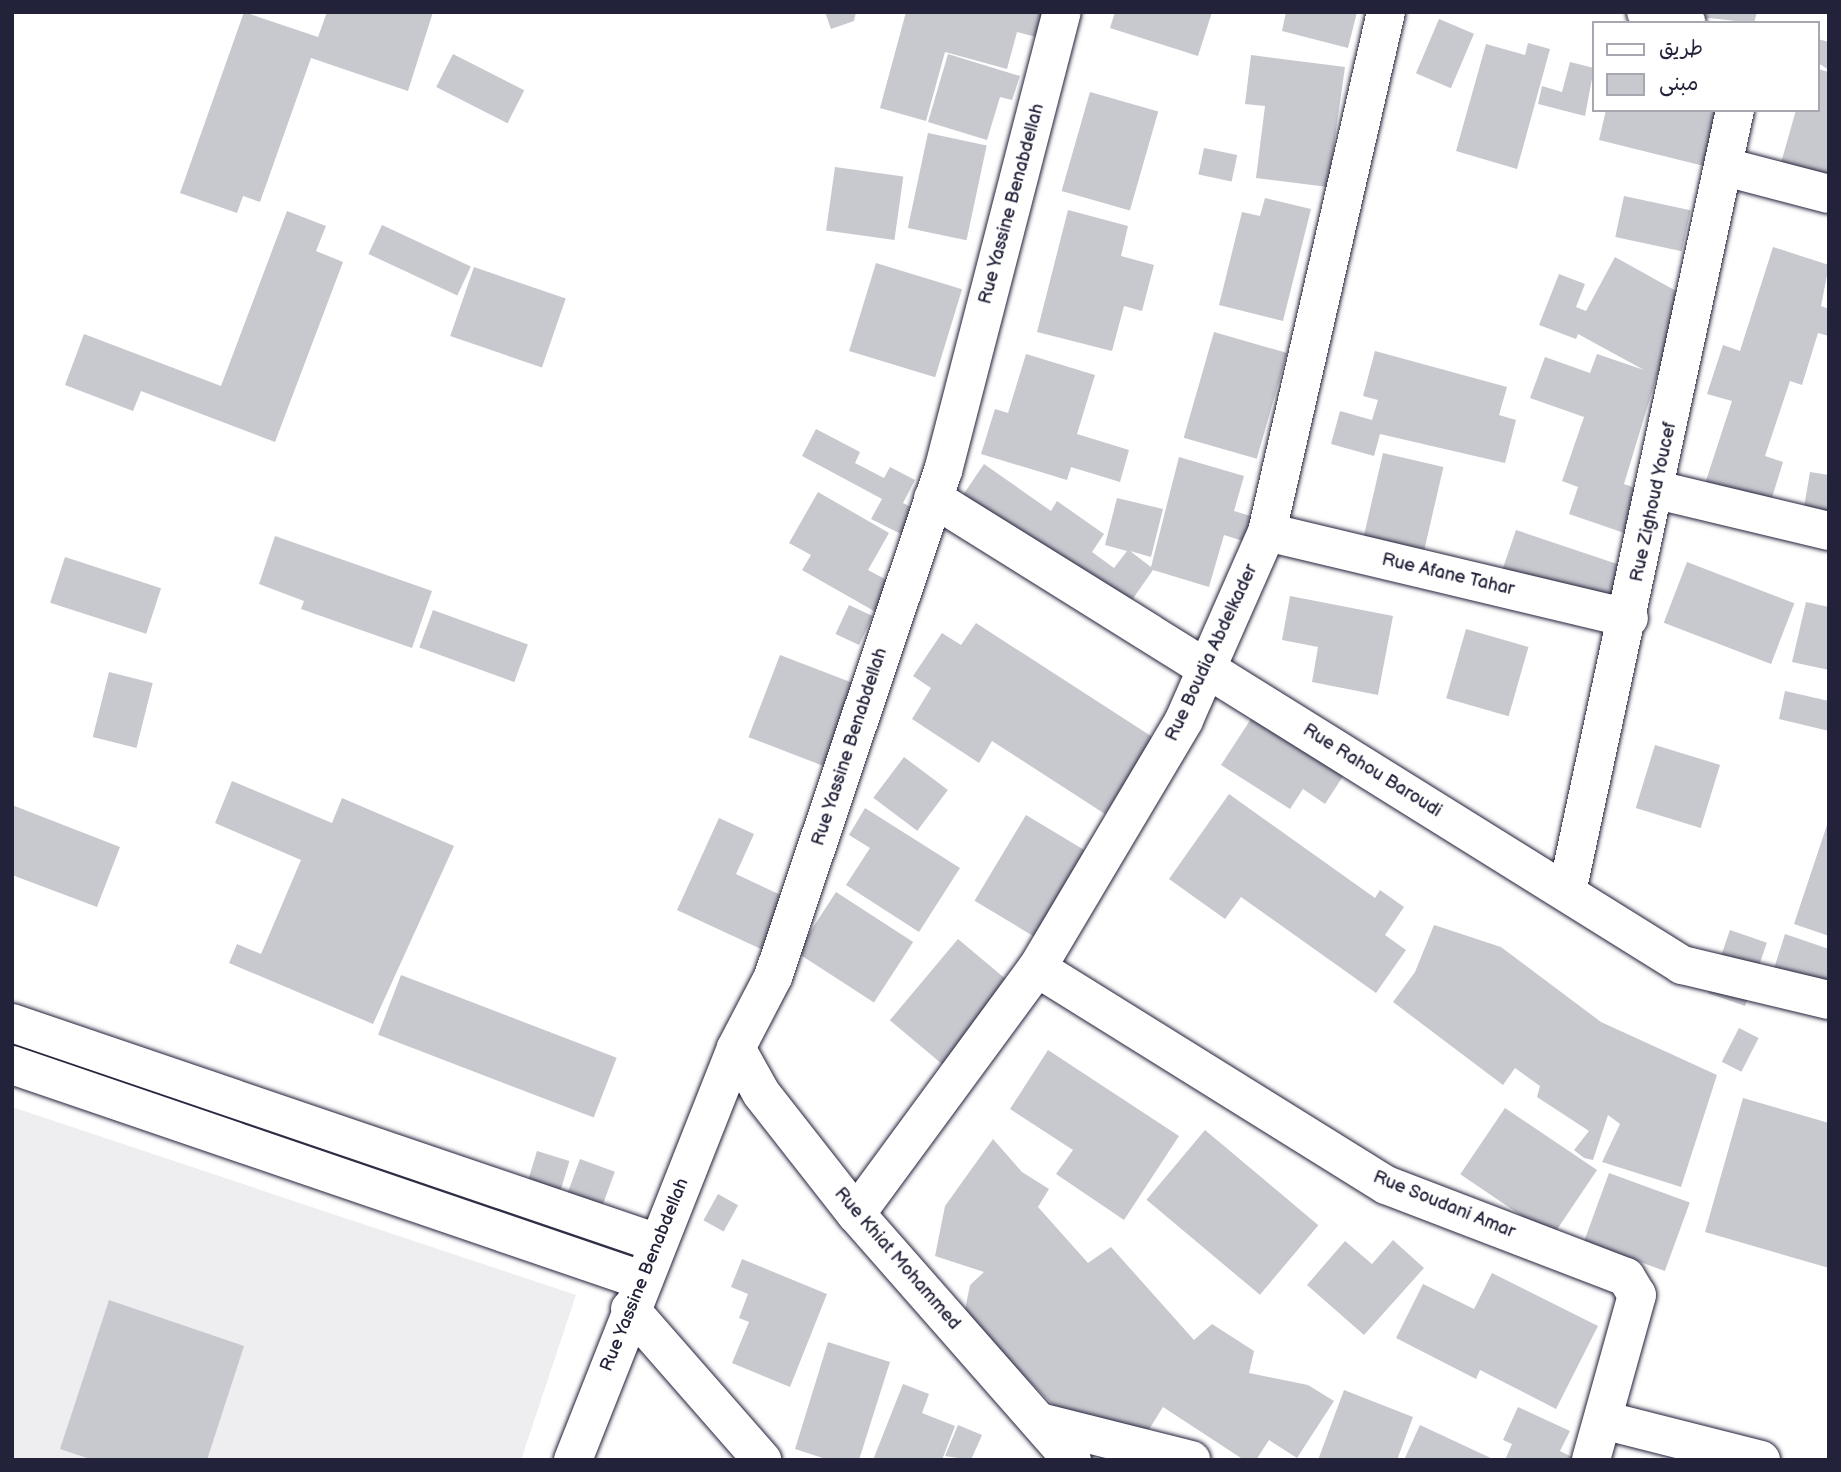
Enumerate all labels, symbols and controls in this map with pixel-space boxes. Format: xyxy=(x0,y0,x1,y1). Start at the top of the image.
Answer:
legend xyxy=(1592,21,1820,112)
text: طريق xyxy=(1659,36,1703,61)
text: مبنى xyxy=(1659,71,1698,96)
street label: Rue Yassine Benabdellah xyxy=(975,101,1049,307)
street label: Rue Zighoud Youcef xyxy=(1626,420,1682,584)
street label: Rue Afane Tahar xyxy=(1379,549,1517,601)
street label: Rue Boudia Abdelkader xyxy=(1162,561,1262,745)
street label: Rue Yassine Benabdellah xyxy=(808,645,892,849)
street label: Rue Rahou Baroudi xyxy=(1299,720,1445,822)
street label: Rue Soudani Amar xyxy=(1370,1167,1518,1243)
street label: Rue Yassine Benabdellah xyxy=(596,1175,694,1375)
street label: Rue Khiat Mohammed xyxy=(829,1183,965,1335)

